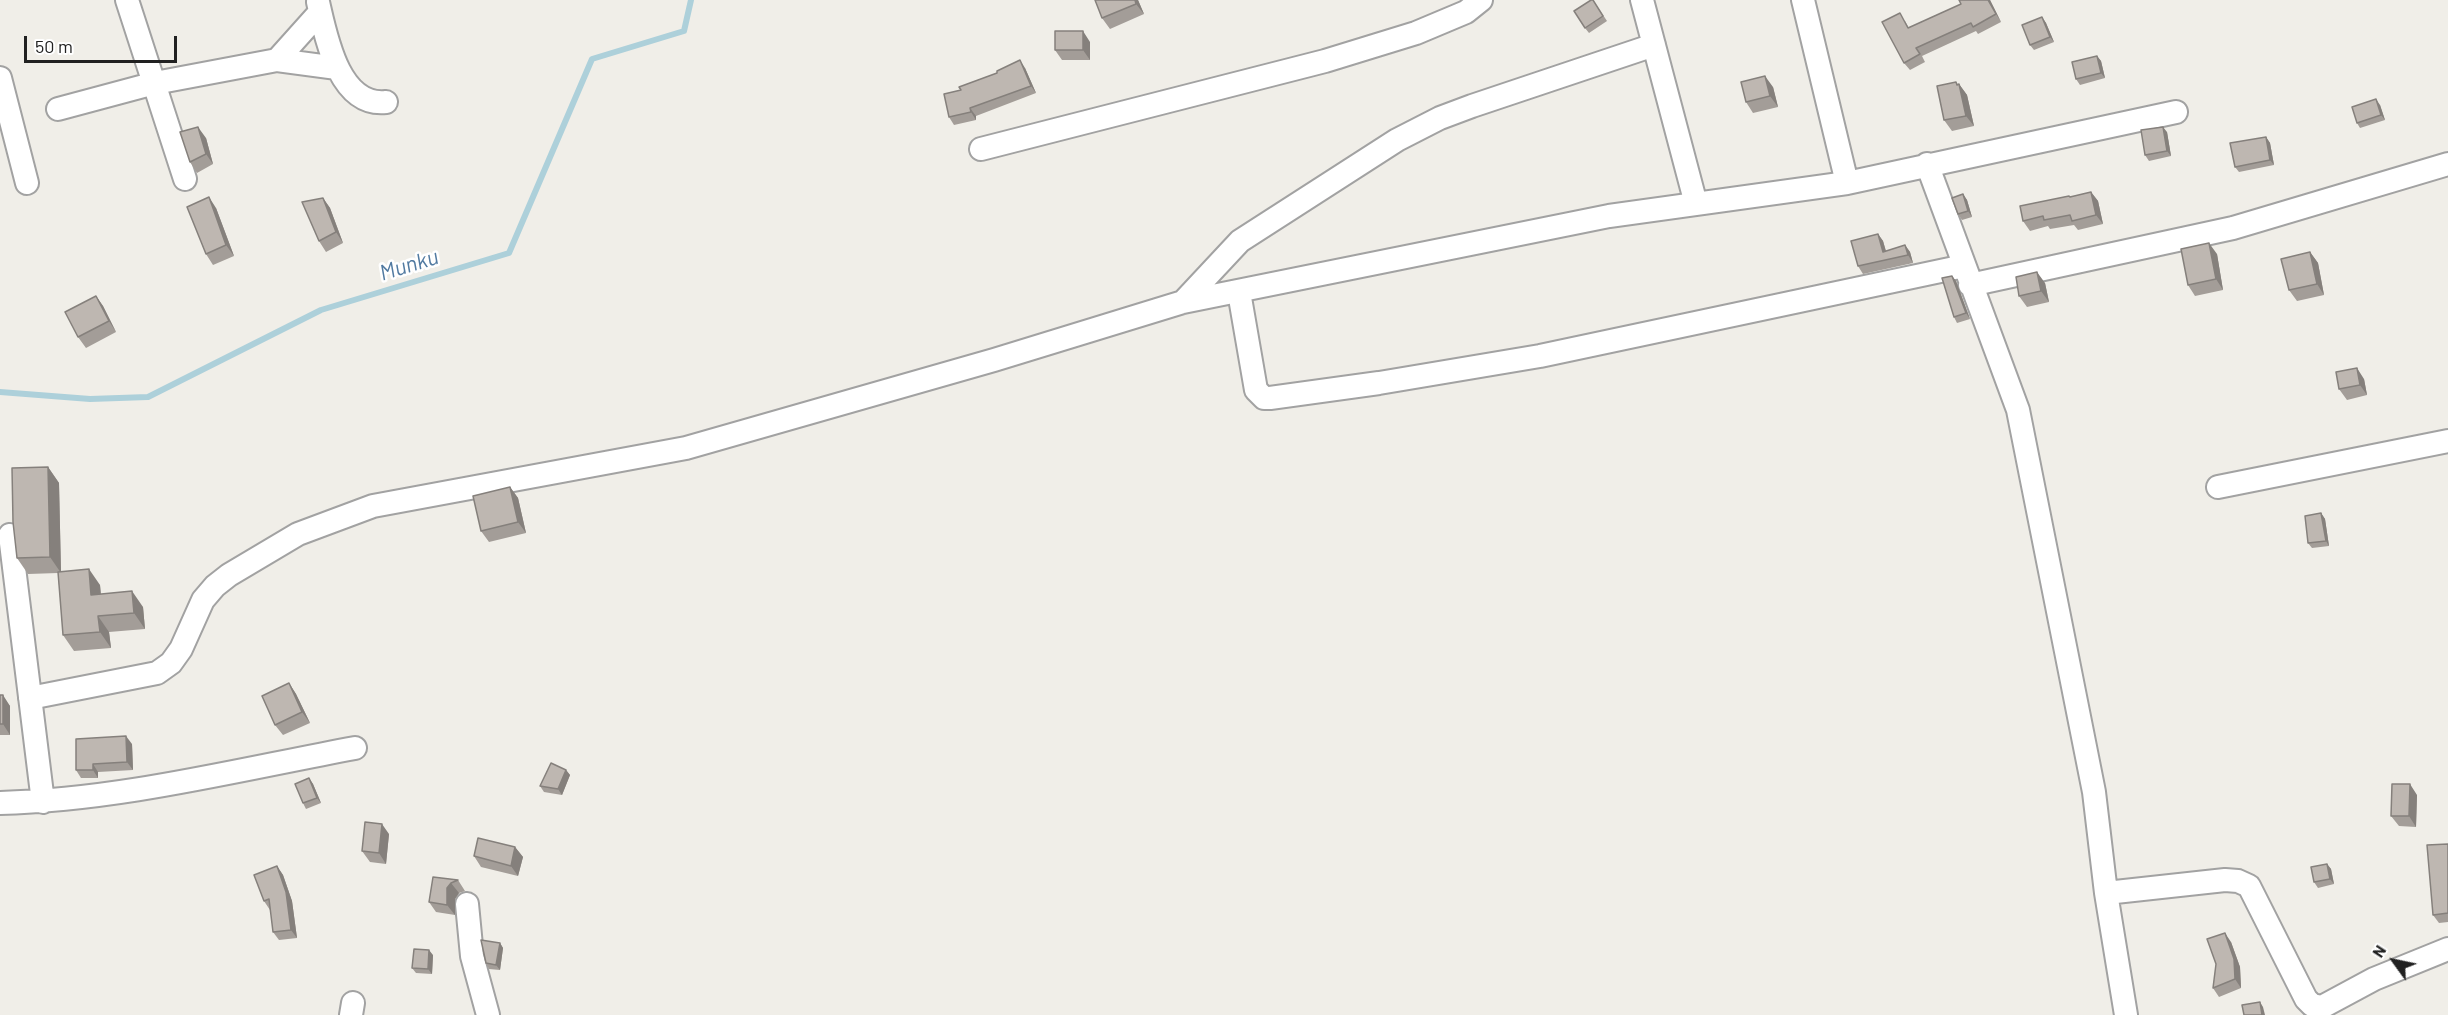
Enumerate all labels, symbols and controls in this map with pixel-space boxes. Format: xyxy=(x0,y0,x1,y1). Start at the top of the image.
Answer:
scale bar xyxy=(27,24,180,62)
text: 50 m xyxy=(35,35,73,57)
water label: Munku xyxy=(376,244,442,286)
north arrow xyxy=(2364,931,2424,991)
text: N xyxy=(2368,941,2389,961)

